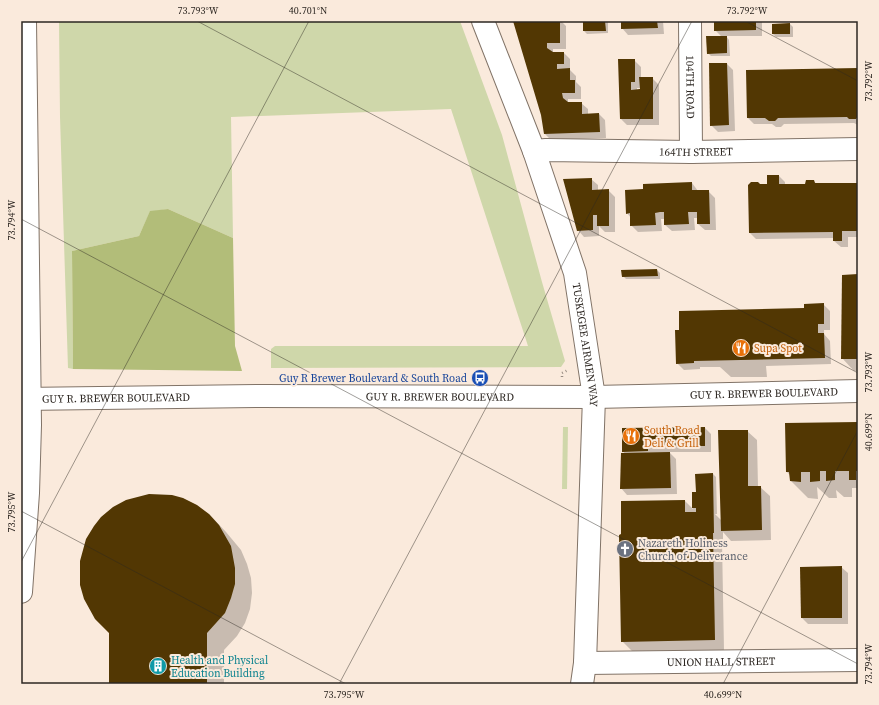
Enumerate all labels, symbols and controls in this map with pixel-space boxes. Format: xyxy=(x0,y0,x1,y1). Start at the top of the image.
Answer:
text: 73.793°W xyxy=(178,4,219,17)
text: 40.701°N xyxy=(289,4,327,17)
text: 73.792°W xyxy=(727,4,768,17)
street label: 104TH ROAD xyxy=(683,55,698,119)
text: 73.792°W xyxy=(862,60,875,101)
street label: 164TH STREET xyxy=(659,144,733,160)
text: 73.794°W xyxy=(5,199,18,240)
street label: TUSKEGEE AIRMEN WAY xyxy=(569,282,602,407)
restaurant icon: Supa Spot xyxy=(731,338,751,358)
place label: Supa Spot xyxy=(754,341,802,356)
text: 73.793°W xyxy=(862,351,875,392)
bus stop icon: Guy R Brewer Boulevard & South Road xyxy=(470,368,490,388)
place label: Guy R Brewer Boulevard & South Road xyxy=(279,371,468,386)
street label: GUY R. BREWER BOULEVARD xyxy=(690,384,838,402)
street label: GUY R. BREWER BOULEVARD xyxy=(42,389,190,406)
street label: GUY R. BREWER BOULEVARD xyxy=(366,389,514,404)
text: 40.699°N xyxy=(862,413,875,451)
place label: South Road Deli & Grill xyxy=(644,423,700,451)
restaurant icon: South Road Deli & Grill xyxy=(621,426,641,446)
text: 73.795°W xyxy=(5,491,18,532)
place label: Nazareth Holiness Church of Deliverance xyxy=(638,536,748,564)
church icon: Nazareth Holiness Church of Deliverance xyxy=(615,539,635,559)
text: 73.794°W xyxy=(862,643,875,684)
place label: Health and Physical Education Building xyxy=(171,653,268,681)
street label: UNION HALL STREET xyxy=(667,653,776,670)
building icon: Health and Physical Education Building xyxy=(148,656,168,676)
text: 73.795°W xyxy=(324,688,365,701)
text: 40.699°N xyxy=(704,688,742,701)

